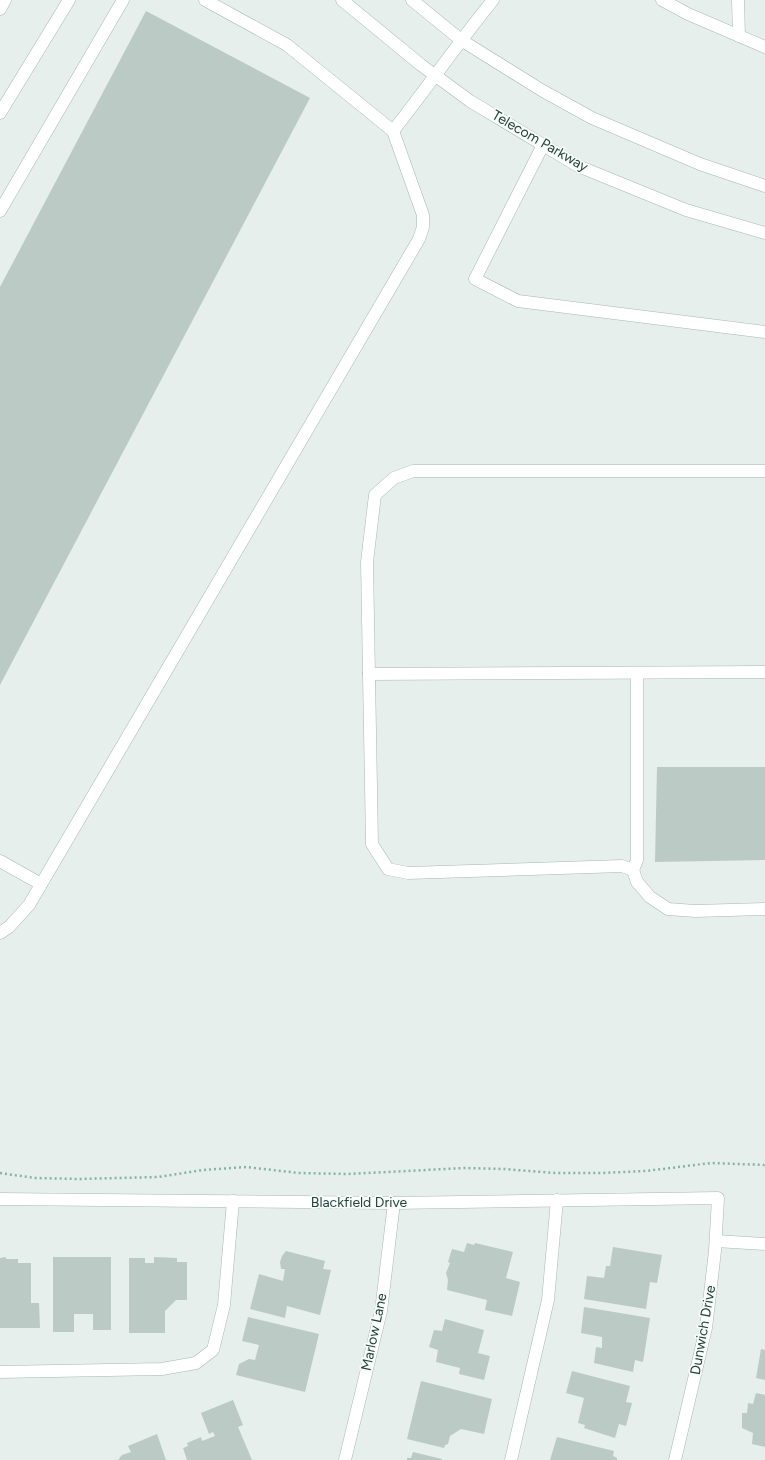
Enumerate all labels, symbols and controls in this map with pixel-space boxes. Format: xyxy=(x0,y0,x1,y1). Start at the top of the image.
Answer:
street label: Telecom Parkway xyxy=(489,107,592,176)
street label: Blackfield Drive xyxy=(311,1194,408,1211)
street label: Dunwich Drive xyxy=(687,1284,719,1376)
street label: Marlow Lane xyxy=(357,1291,391,1372)

